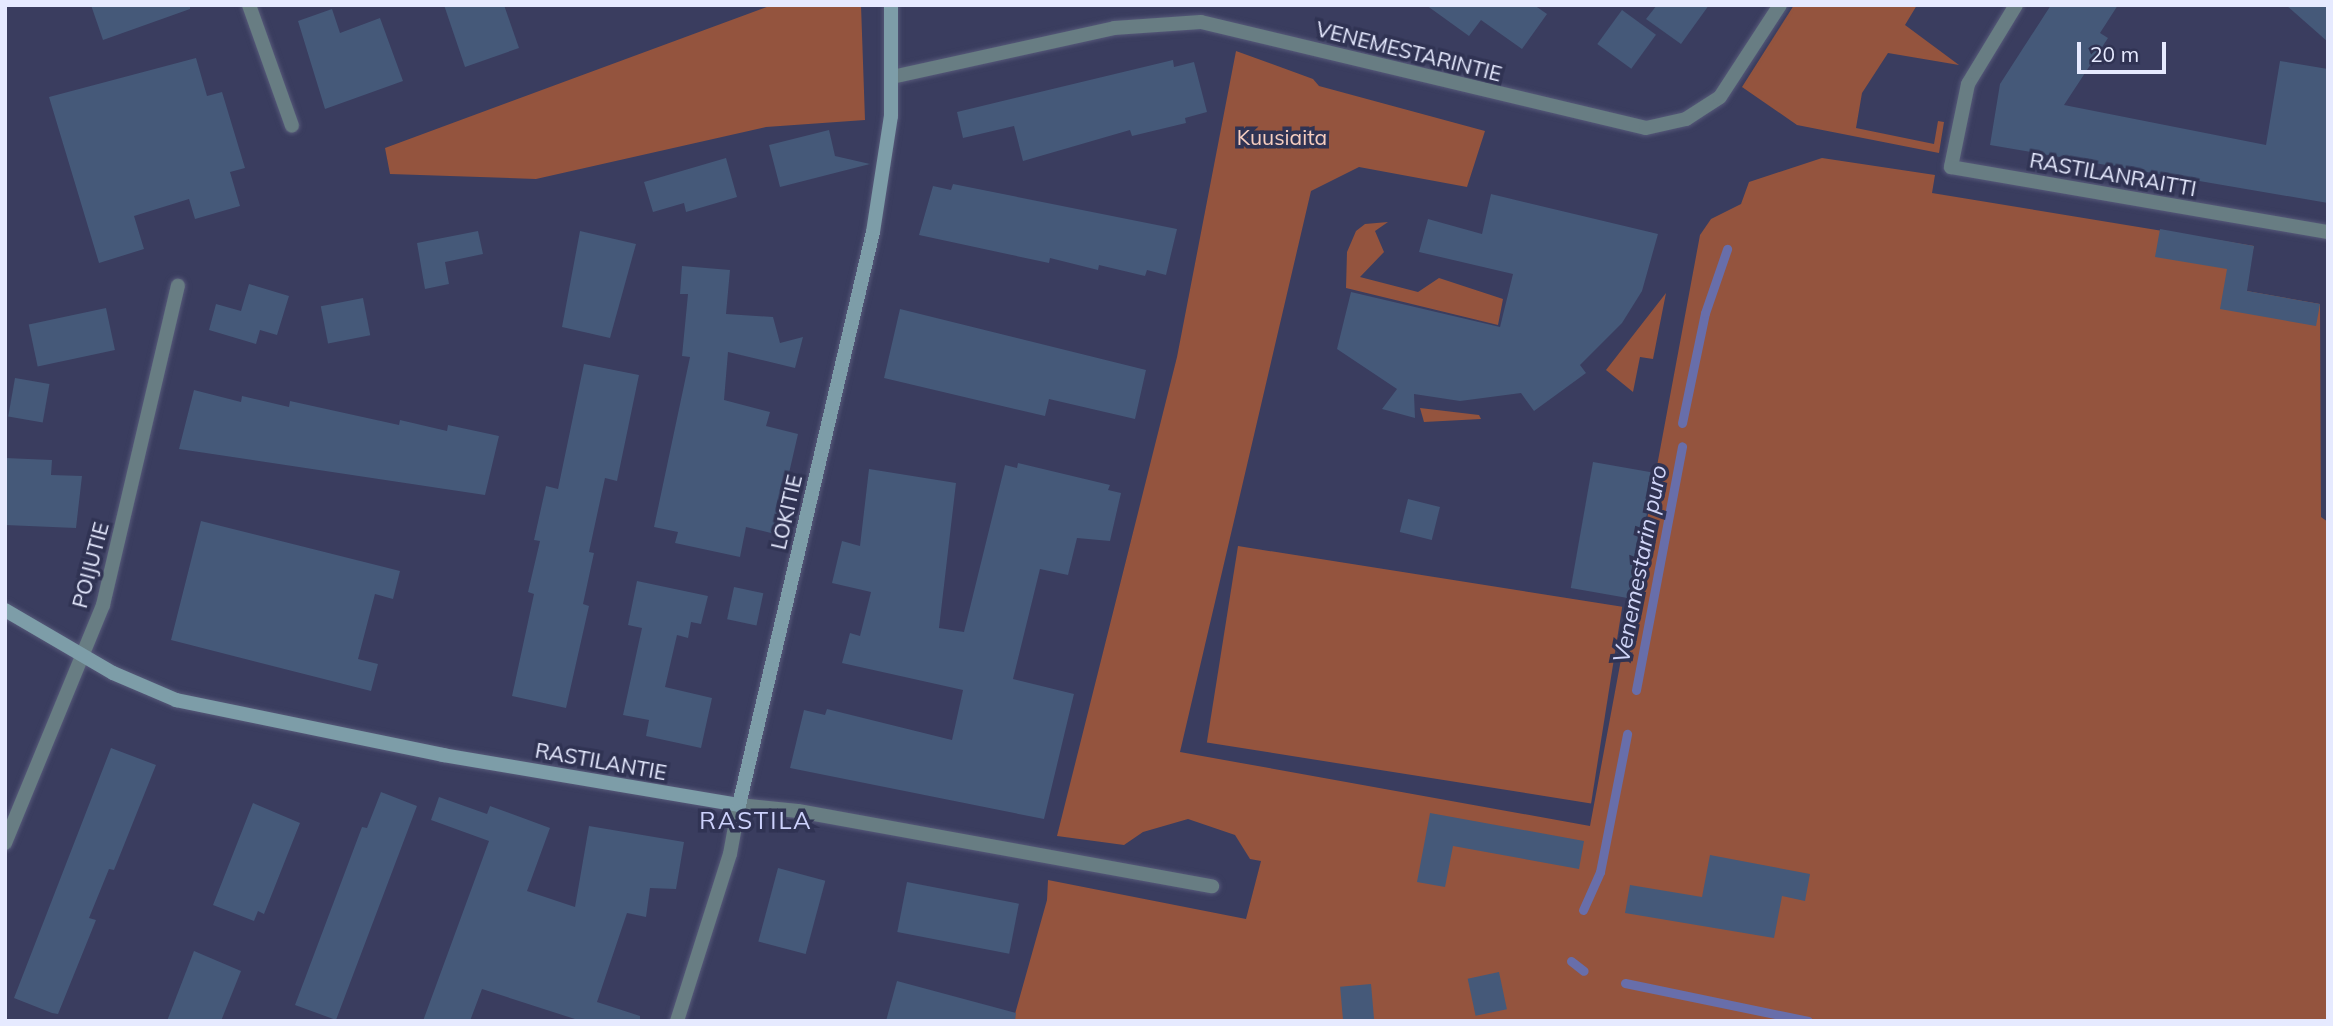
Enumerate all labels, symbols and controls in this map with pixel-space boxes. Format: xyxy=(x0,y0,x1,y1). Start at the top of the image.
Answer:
street label: VENEMESTARINTIE xyxy=(1313,16,1505,86)
scale bar xyxy=(2081,28,2170,72)
text: 20 m xyxy=(2090,41,2139,67)
park label: Kuusiaita xyxy=(1237,124,1327,150)
street label: RASTILANRAITTI xyxy=(2028,147,2198,201)
water label: Venemestarin puro xyxy=(1607,463,1673,665)
street label: LOKITIE xyxy=(765,472,807,552)
street label: POIJUTIE xyxy=(66,519,114,611)
street label: RASTILANTIE xyxy=(533,737,669,785)
district label: RASTILA xyxy=(700,807,812,835)

